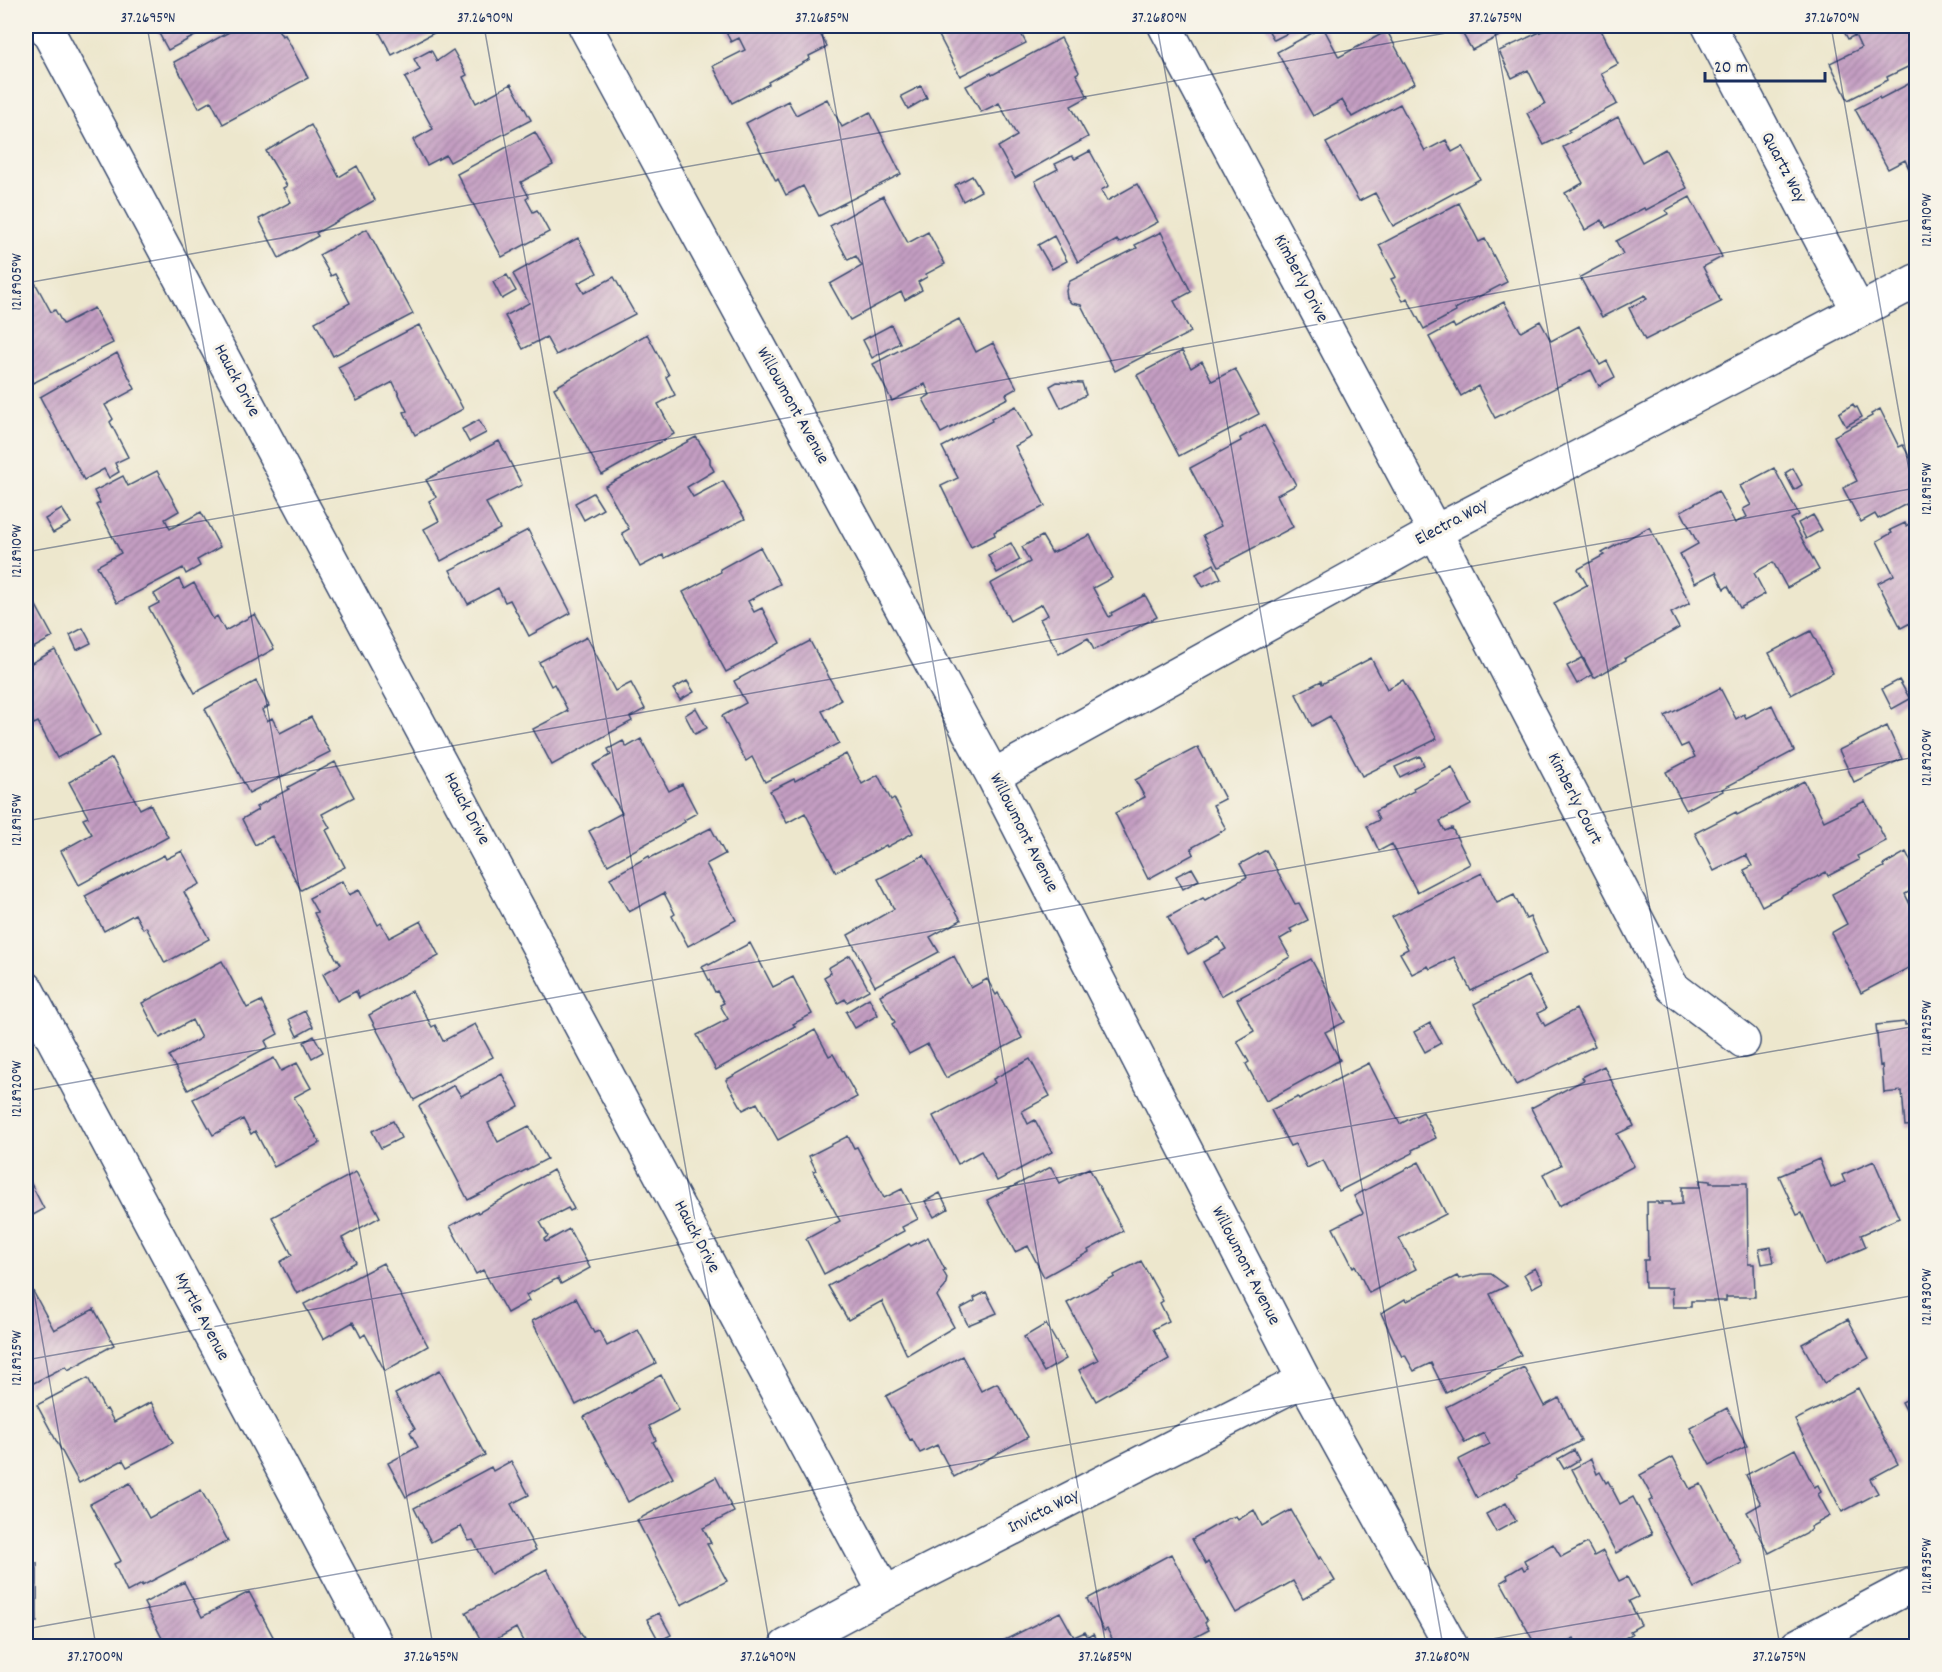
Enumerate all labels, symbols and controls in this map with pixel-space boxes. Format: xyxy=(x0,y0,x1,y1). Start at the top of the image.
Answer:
text: 37.2695°N xyxy=(121,8,175,30)
text: 37.2690°N xyxy=(457,8,513,30)
text: 37.2685°N xyxy=(795,8,849,30)
text: 37.2680°N xyxy=(1131,8,1187,30)
text: 37.2675°N xyxy=(1468,8,1522,30)
text: 37.2670°N xyxy=(1805,8,1859,30)
scale bar xyxy=(1705,45,1825,83)
text: 20 m xyxy=(1714,56,1748,81)
street label: Quartz Way xyxy=(1754,128,1812,209)
text: 121.8910°W xyxy=(1917,193,1939,247)
street label: Kimberly Drive xyxy=(1266,230,1334,328)
text: 121.8905°W xyxy=(7,253,29,311)
street label: Hauck Drive xyxy=(206,340,266,422)
street label: Willowmont Avenue xyxy=(749,343,835,469)
text: 121.8915°W xyxy=(1917,463,1939,515)
street label: Electra Way xyxy=(1411,493,1494,553)
text: 121.8910°W xyxy=(7,524,29,578)
text: 121.8920°W xyxy=(1917,729,1939,786)
street label: Kimberly Court xyxy=(1540,749,1608,850)
street label: Hauck Drive xyxy=(436,768,496,850)
street label: Willowmont Avenue xyxy=(982,769,1064,897)
text: 121.8915°W xyxy=(7,794,29,846)
text: 121.8925°W xyxy=(1917,1000,1939,1056)
text: 121.8920°W xyxy=(7,1060,29,1117)
street label: Hauck Drive xyxy=(666,1196,726,1278)
street label: Willowmont Avenue xyxy=(1204,1202,1286,1330)
street label: Myrtle Avenue xyxy=(167,1268,235,1366)
text: 121.8930°W xyxy=(1917,1268,1939,1325)
text: 121.8925°W xyxy=(7,1330,29,1386)
street label: Invicta Way xyxy=(1004,1483,1085,1541)
text: 121.8935°W xyxy=(1917,1538,1939,1594)
text: 37.2700°N xyxy=(67,1647,123,1669)
text: 37.2695°N xyxy=(404,1647,458,1669)
text: 37.2690°N xyxy=(740,1647,796,1669)
text: 37.2685°N xyxy=(1078,1647,1132,1669)
text: 37.2680°N xyxy=(1414,1647,1470,1669)
text: 37.2675°N xyxy=(1752,1647,1806,1669)

